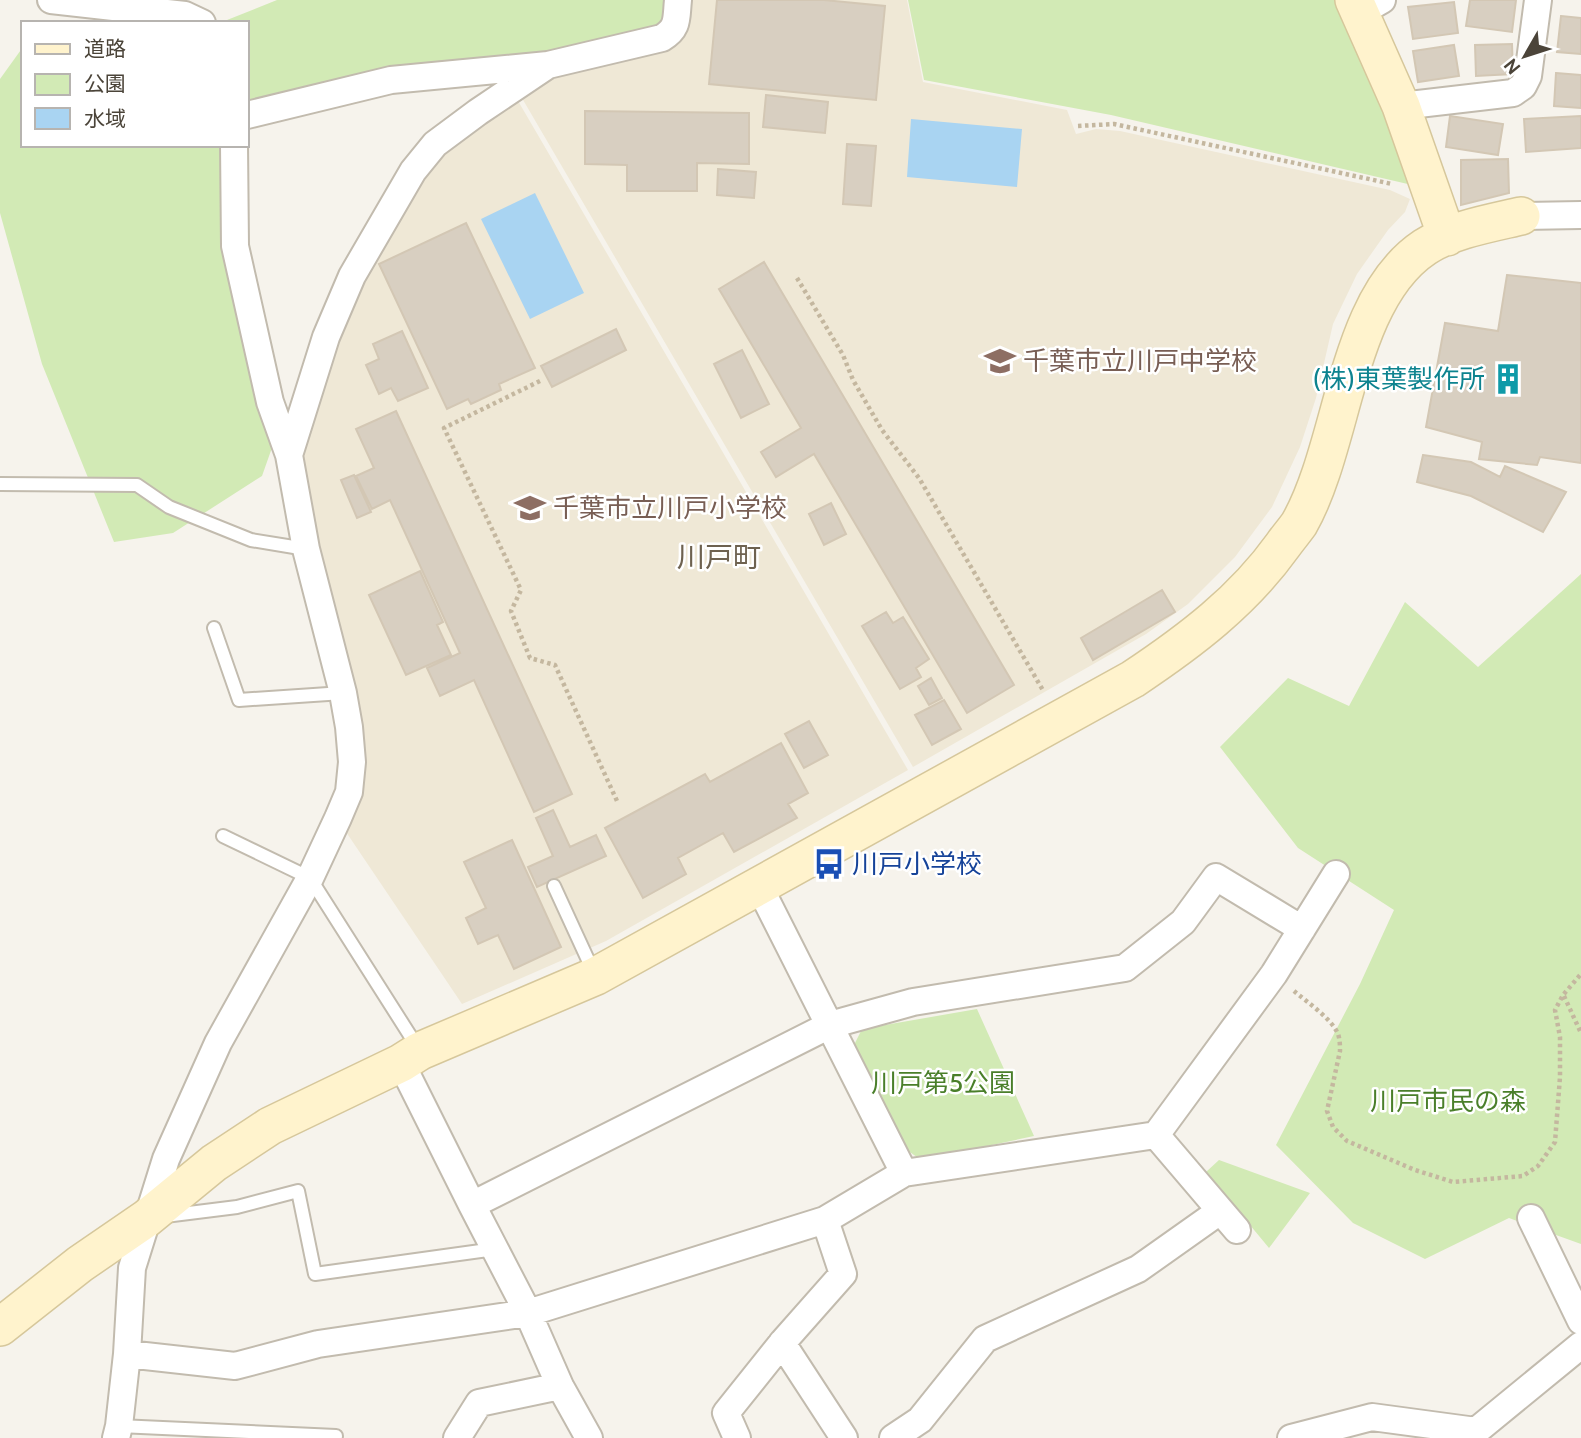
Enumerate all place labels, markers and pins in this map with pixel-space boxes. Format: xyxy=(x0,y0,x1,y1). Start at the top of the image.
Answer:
school or university icon: 千葉市立川戸中学校 xyxy=(983,344,1017,378)
place label: 千葉市立川戸中学校 xyxy=(1023,345,1257,377)
building icon: (株)東葉製作所 xyxy=(1491,362,1525,396)
place label: (株)東葉製作所 xyxy=(1313,363,1485,395)
school or university icon: 千葉市立川戸小学校 xyxy=(513,491,547,525)
place label: 千葉市立川戸小学校 xyxy=(553,492,787,524)
bus stop icon: 川戸小学校 xyxy=(812,847,846,881)
place label: 川戸小学校 xyxy=(852,848,982,880)

